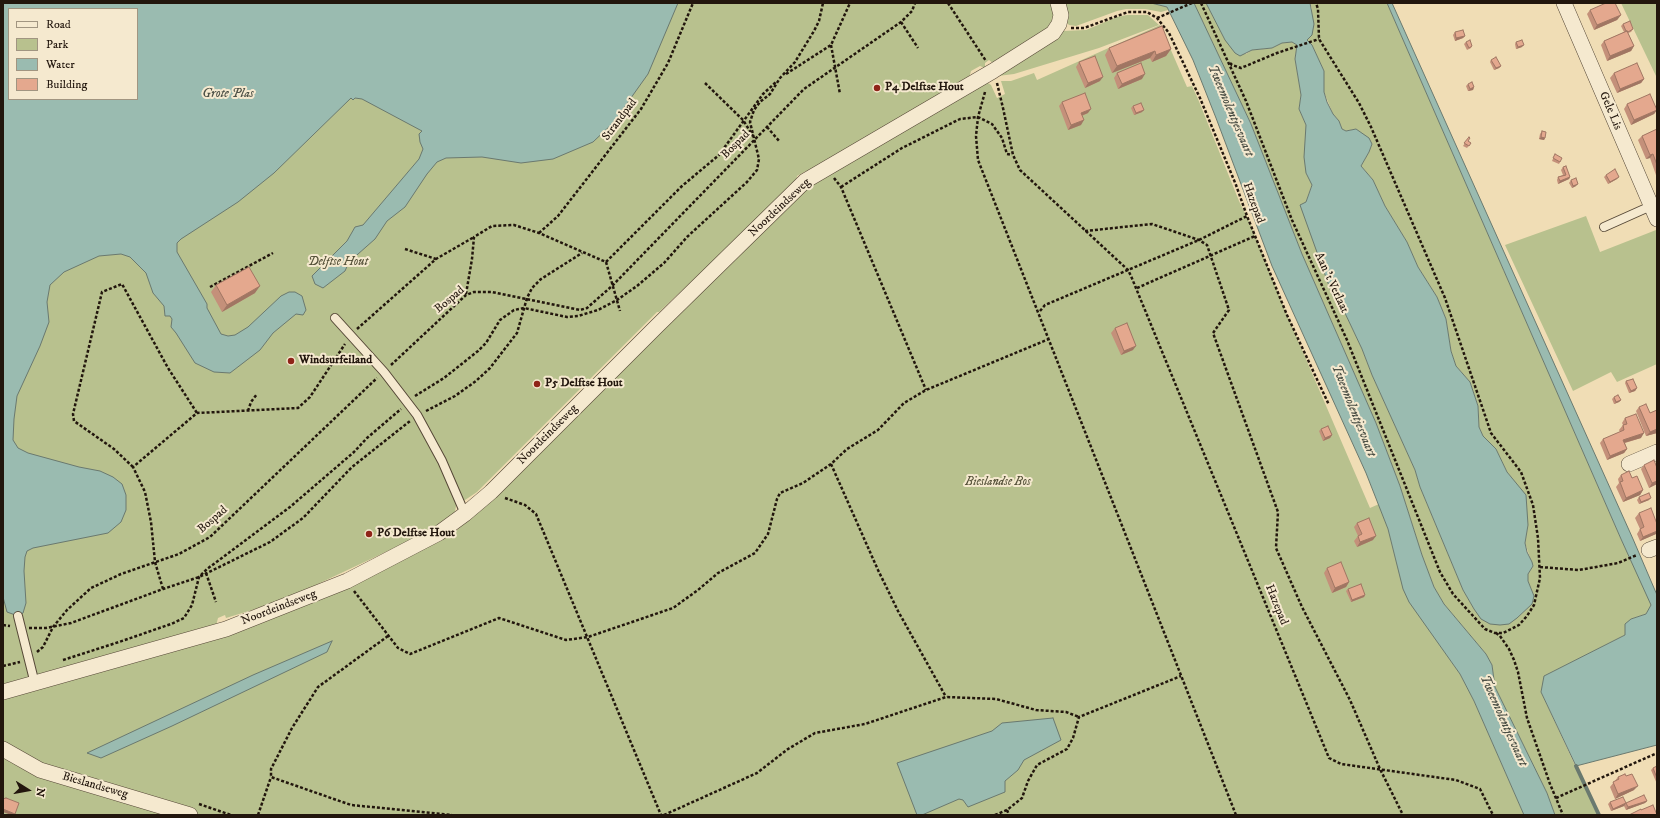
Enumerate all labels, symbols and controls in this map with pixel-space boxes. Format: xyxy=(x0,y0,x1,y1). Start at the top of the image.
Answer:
legend xyxy=(8,8,138,100)
text: Road xyxy=(46,17,71,32)
text: Park xyxy=(46,37,68,52)
text: Water xyxy=(46,57,75,72)
water label: Tweemolentjesvaart xyxy=(1204,63,1256,159)
text: Building xyxy=(46,77,87,92)
place label: P4 Delftse Hout xyxy=(885,81,964,95)
marker: P4 Delftse Hout xyxy=(872,83,882,93)
water label: Grote Plas xyxy=(202,86,254,102)
street label: Gele Lis xyxy=(1596,90,1624,132)
street label: Strandpad xyxy=(599,96,641,144)
street label: Bospad xyxy=(719,128,753,162)
street label: Noordeindseweg xyxy=(746,176,814,240)
street label: Hazepad xyxy=(1239,181,1267,225)
street label: Aan 't Verlaat xyxy=(1311,251,1351,315)
park label: Delftse Hout xyxy=(308,256,368,270)
street label: Bospad xyxy=(432,283,468,317)
place label: Windsurfeiland xyxy=(299,354,372,368)
marker: Windsurfeiland xyxy=(286,356,296,366)
water label: Tweemolentjesvaart xyxy=(1327,363,1379,459)
place label: P5 Delftse Hout xyxy=(545,377,623,391)
marker: P5 Delftse Hout xyxy=(532,379,542,389)
street label: Noordeindseweg xyxy=(515,402,581,468)
park label: Bieslandse Bos xyxy=(965,476,1031,490)
street label: Bospad xyxy=(195,503,231,537)
place label: P6 Delftse Hout xyxy=(377,527,455,541)
marker: P6 Delftse Hout xyxy=(364,529,374,539)
street label: Hazepad xyxy=(1261,583,1291,627)
street label: Noordeindseweg xyxy=(239,587,319,629)
water label: Tweemolentjesvaart xyxy=(1476,673,1530,769)
north arrow xyxy=(8,770,48,810)
street label: Bieslandseweg xyxy=(60,770,130,802)
text: N xyxy=(32,787,48,798)

